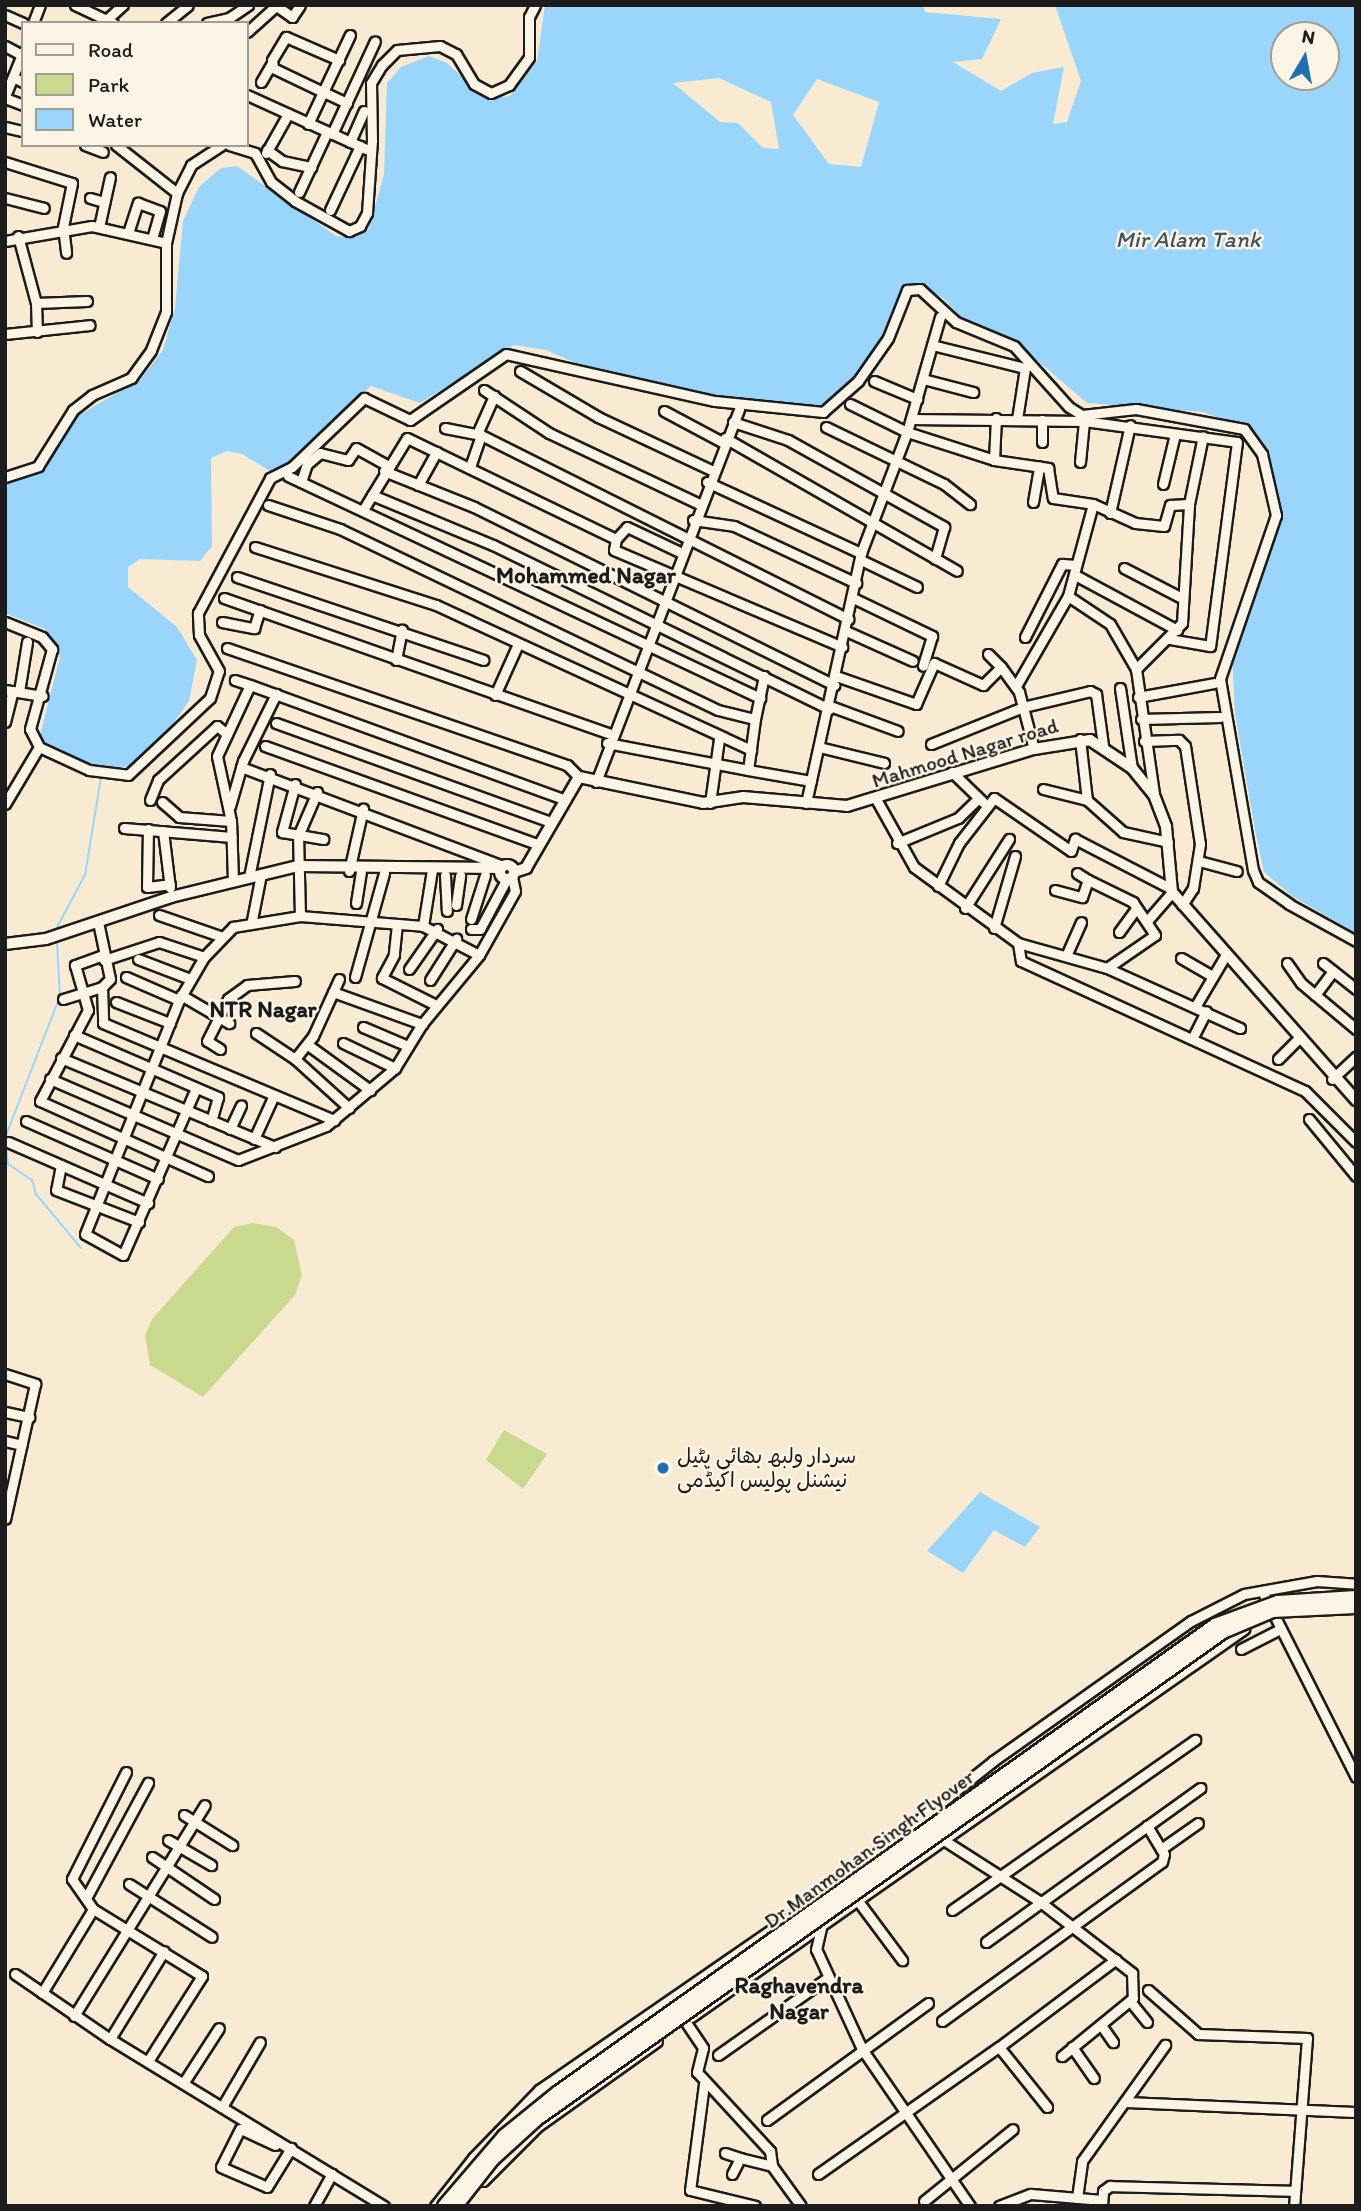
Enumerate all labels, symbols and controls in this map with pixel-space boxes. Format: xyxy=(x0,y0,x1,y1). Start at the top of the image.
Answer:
legend xyxy=(21,21,248,147)
north arrow xyxy=(1270,21,1340,91)
text: N xyxy=(1300,24,1317,49)
text: Road xyxy=(88,37,133,62)
text: Park xyxy=(88,72,129,97)
text: Water xyxy=(88,107,142,132)
water label: Mir Alam Tank xyxy=(1117,225,1259,253)
district label: Mohammed Nagar xyxy=(496,561,676,589)
street label: Mahmood Nagar road xyxy=(869,713,1061,793)
district label: NTR Nagar xyxy=(209,995,317,1023)
place label: سردار ولبھ بھائی پٹیل نیشنل پولیس اکیڈمی xyxy=(677,1443,856,1493)
marker: سردار ولبھ بھائی پٹیل نیشنل پولیس اکیڈمی xyxy=(655,1460,671,1476)
street label: Dr.Manmohan Singh Flyover xyxy=(759,1764,979,1934)
district label: Raghavendra Nagar xyxy=(735,1971,863,2025)

